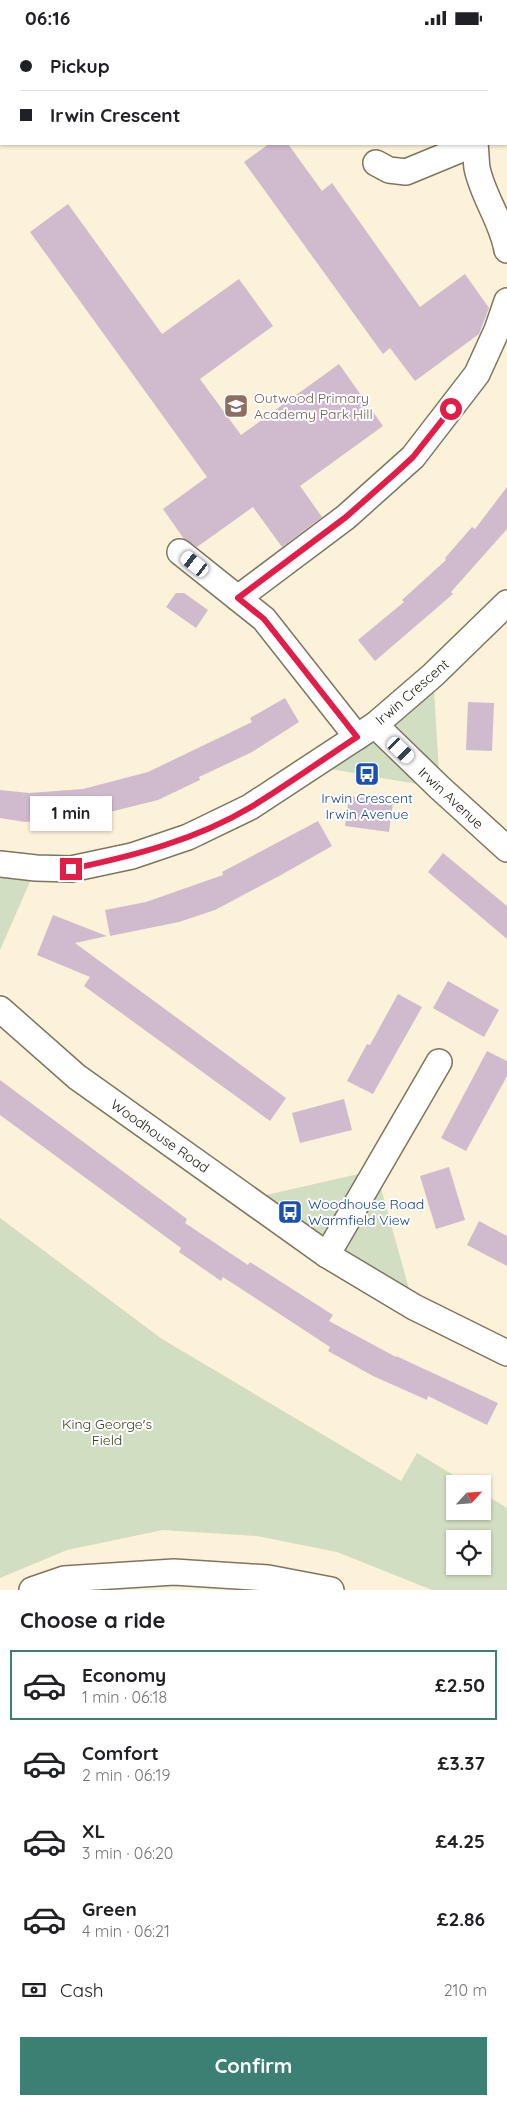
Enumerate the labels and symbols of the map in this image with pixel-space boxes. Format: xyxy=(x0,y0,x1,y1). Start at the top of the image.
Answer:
place label: Outwood Primary Academy Park Hill xyxy=(254,389,373,423)
school or university icon: Outwood Primary Academy Park Hill xyxy=(223,393,249,419)
route start xyxy=(440,398,462,420)
car xyxy=(178,549,211,579)
street label: Irwin Crescent xyxy=(371,655,453,729)
car xyxy=(384,734,417,766)
bus stop icon: Irwin Crescent Irwin Avenue xyxy=(354,761,380,787)
street label: Irwin Avenue xyxy=(415,763,488,833)
place label: Irwin Crescent Irwin Avenue xyxy=(321,789,413,823)
callout: 1 min xyxy=(30,797,112,831)
route end xyxy=(60,858,82,880)
street label: Woodhouse Road xyxy=(107,1095,213,1177)
place label: Woodhouse Road Warmfield View xyxy=(308,1195,424,1229)
bus stop icon: Woodhouse Road Warmfield View xyxy=(277,1199,303,1225)
park label: King George's Field xyxy=(62,1415,152,1449)
north arrow xyxy=(446,1475,491,1520)

